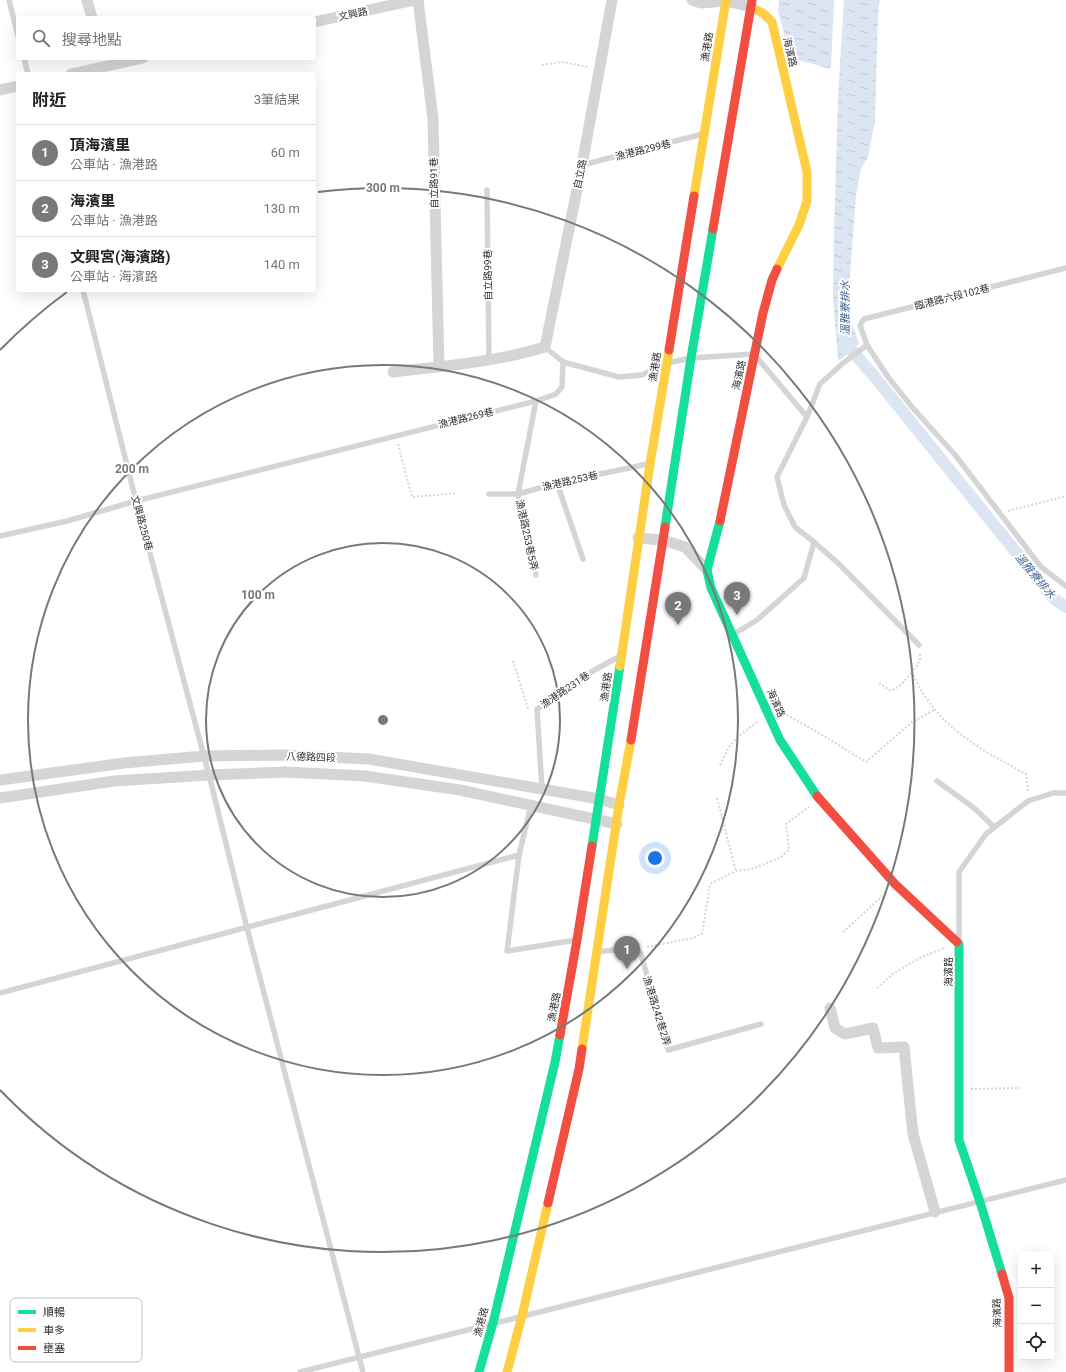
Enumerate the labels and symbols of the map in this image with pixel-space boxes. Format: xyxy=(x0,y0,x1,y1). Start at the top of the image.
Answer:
street label: 文興路 xyxy=(337,6,369,22)
street label: 漁港路 xyxy=(699,31,715,63)
street label: 海濱路 xyxy=(781,36,799,68)
street label: 漁港路299巷 xyxy=(614,138,672,162)
street label: 自立路91巷 xyxy=(428,157,440,209)
street label: 自立路 xyxy=(572,158,588,190)
text: 300 m xyxy=(366,181,400,195)
street label: 自立路99巷 xyxy=(482,249,494,301)
water label: 溫雅寮排水 xyxy=(839,280,852,336)
street label: 臨港路六段102巷 xyxy=(913,282,991,312)
street label: 漁港路 xyxy=(647,351,663,383)
street label: 海濱路 xyxy=(731,359,747,391)
street label: 漁港路269巷 xyxy=(437,406,495,430)
text: 200 m xyxy=(115,462,149,476)
street label: 漁港路253巷 xyxy=(541,469,599,493)
street label: 文興路250巷 xyxy=(129,494,155,552)
street label: 漁港路253巷5弄 xyxy=(514,498,540,572)
water label: 溫雅寮排水 xyxy=(1012,551,1058,602)
pin: 3 xyxy=(724,582,750,615)
text: 100 m xyxy=(241,588,275,602)
pin: 2 xyxy=(665,592,691,625)
street label: 漁港路231巷 xyxy=(538,670,592,710)
street label: 漁港路 xyxy=(598,671,614,703)
street label: 海濱路 xyxy=(765,687,787,719)
centre of rings xyxy=(376,713,390,727)
street label: 八德路四段 xyxy=(286,751,336,763)
your location xyxy=(645,848,665,868)
pin: 1 xyxy=(614,936,640,969)
street label: 海濱路 xyxy=(943,957,954,987)
street label: 漁港路242巷2弄 xyxy=(641,975,673,1047)
street label: 漁港路 xyxy=(546,991,562,1023)
legend xyxy=(10,1298,142,1362)
street label: 海濱路 xyxy=(991,1298,1003,1328)
text: 順暢 xyxy=(43,1306,65,1319)
street label: 漁港路 xyxy=(472,1306,490,1338)
text: 車多 xyxy=(43,1324,65,1337)
text: 壅塞 xyxy=(43,1342,65,1355)

